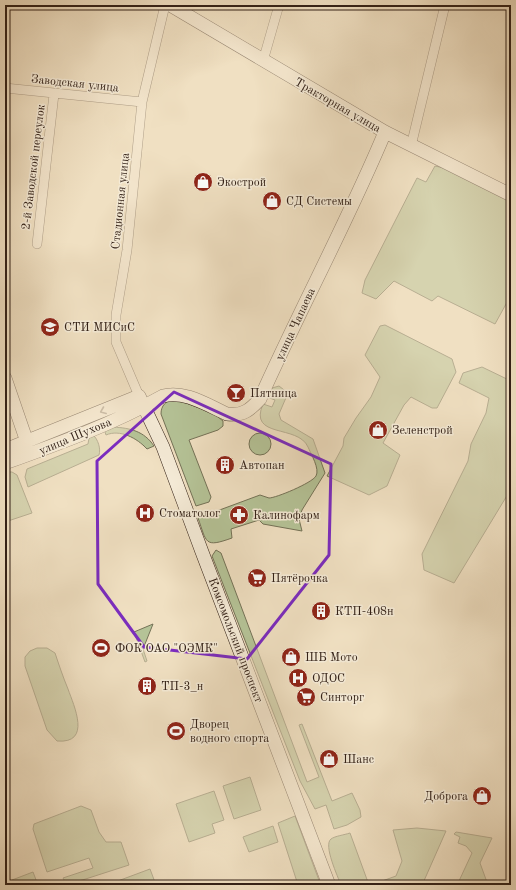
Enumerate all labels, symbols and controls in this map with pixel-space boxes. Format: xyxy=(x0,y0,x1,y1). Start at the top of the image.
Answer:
street label: Заводская улица xyxy=(30,73,119,95)
street label: Тракторная улица xyxy=(292,76,383,135)
street label: 2-й Заводской переулок xyxy=(20,104,48,231)
street label: Стадионная улица xyxy=(110,152,132,250)
shop icon: Экострой xyxy=(192,171,214,193)
place label: Экострой xyxy=(217,177,266,189)
shop icon: СД Системы xyxy=(261,190,283,212)
place label: СД Системы xyxy=(286,196,352,208)
street label: улица Чапаева xyxy=(274,286,318,363)
school or university icon: СТИ МИСиС xyxy=(39,316,61,338)
place label: СТИ МИСиС xyxy=(64,322,135,334)
bar icon: Пятница xyxy=(225,382,247,404)
place label: Пятница xyxy=(250,388,297,400)
one-way arrow xyxy=(100,406,108,414)
street label: улица Шухова xyxy=(37,416,113,458)
shop icon: Зеленстрой xyxy=(367,419,389,441)
place label: Зеленстрой xyxy=(392,425,453,437)
building icon: Автопан xyxy=(214,454,236,476)
place label: Автопан xyxy=(239,460,285,472)
hospital icon: Стоматолог xyxy=(134,502,156,524)
pharmacy icon: Калинофарм xyxy=(228,504,250,526)
place label: Стоматолог xyxy=(159,508,220,520)
place label: Калинофарм xyxy=(253,510,320,522)
supermarket icon: Пятёрочка xyxy=(246,567,268,589)
place label: Пятёрочка xyxy=(271,573,328,585)
street label: Комсомольский проспект xyxy=(206,576,265,705)
building icon: КТП-408н xyxy=(310,600,332,622)
place label: КТП-408н xyxy=(335,606,394,618)
sports icon: ФОК ОАО "ОЭМК" xyxy=(90,637,112,659)
place label: ФОК ОАО "ОЭМК" xyxy=(115,643,218,655)
shop icon: ШБ Мото xyxy=(280,646,302,668)
place label: ШБ Мото xyxy=(305,652,358,664)
hospital icon: ОДОС xyxy=(287,667,309,689)
place label: ОДОС xyxy=(312,673,345,685)
building icon: ТП-3_н xyxy=(136,675,158,697)
place label: ТП-3_н xyxy=(161,681,204,693)
supermarket icon: Синторг xyxy=(295,686,317,708)
place label: Синторг xyxy=(320,692,364,704)
place label: Дворец водного спорта xyxy=(190,719,269,745)
sports icon: Дворец водного спорта xyxy=(165,720,187,742)
shop icon: Шанс xyxy=(318,748,340,770)
place label: Шанс xyxy=(343,754,374,766)
shop icon: Доброга xyxy=(471,785,493,807)
place label: Доброга xyxy=(424,791,468,803)

